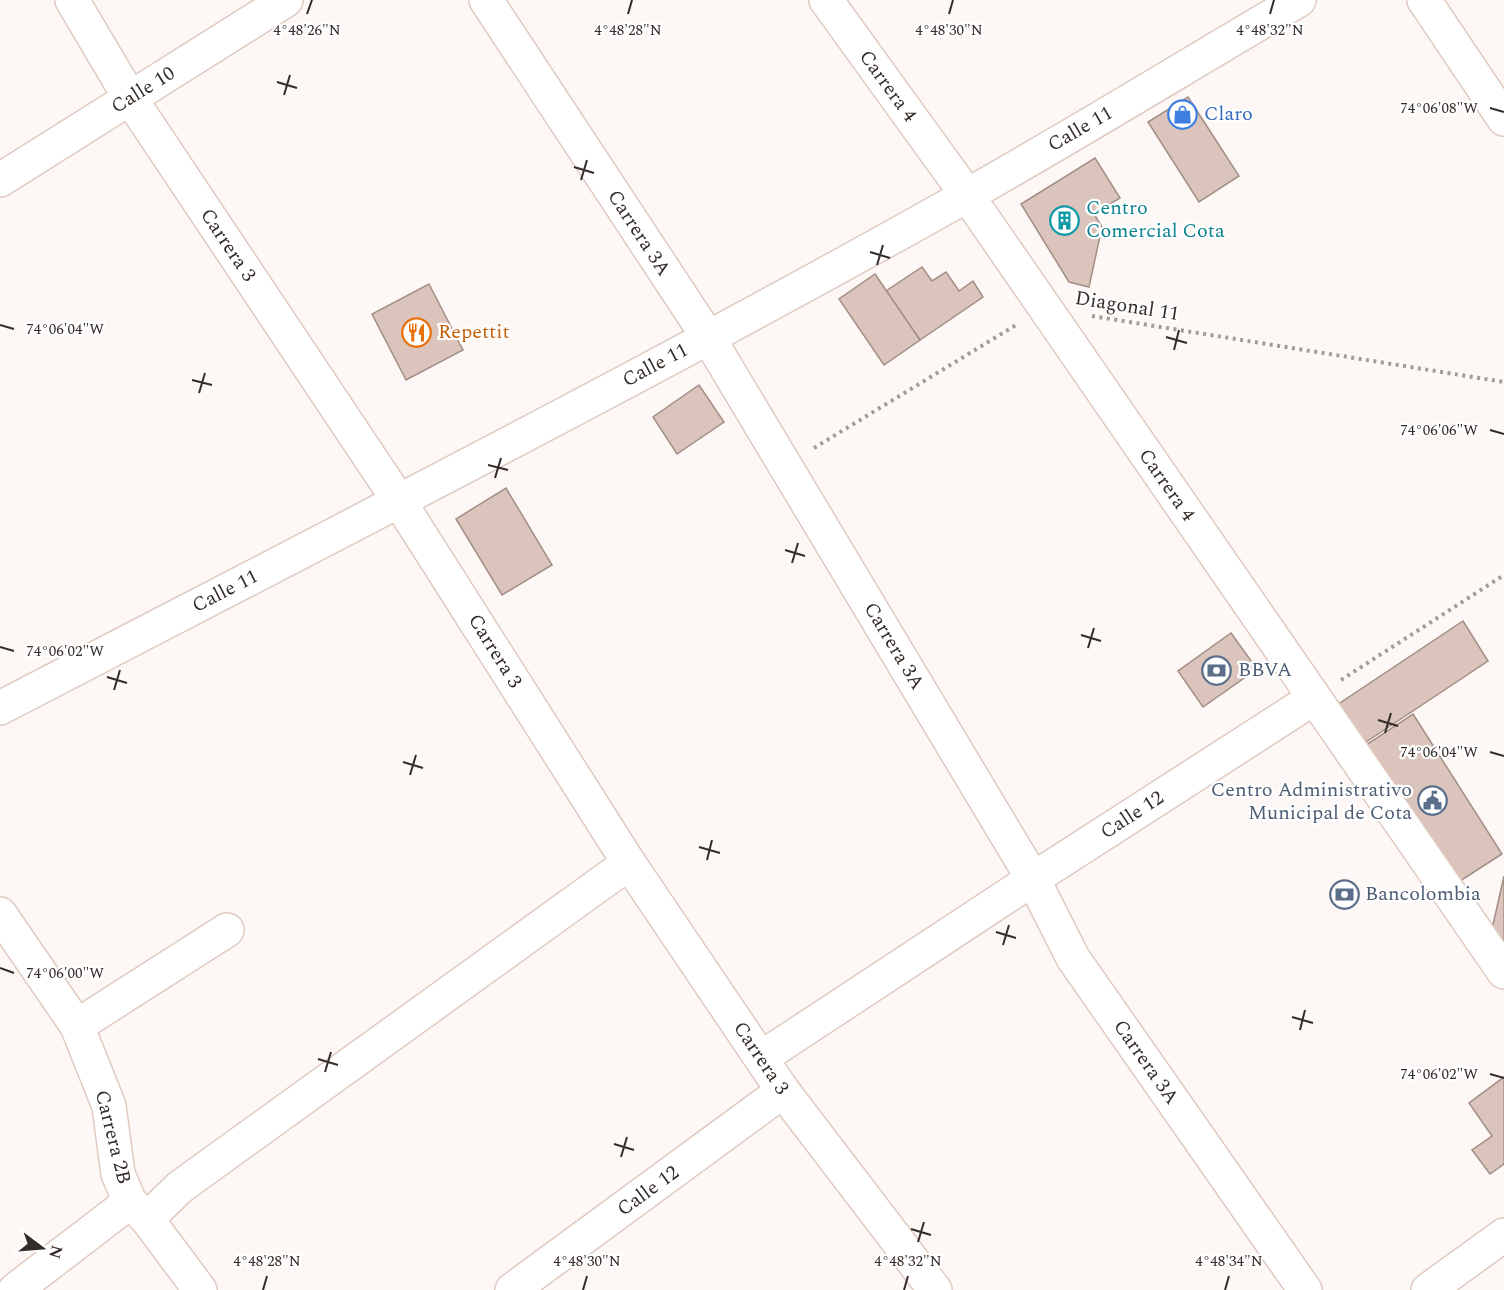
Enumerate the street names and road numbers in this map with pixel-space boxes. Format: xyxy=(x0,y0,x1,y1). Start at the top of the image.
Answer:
street label: Carrera 4 xyxy=(852,44,924,128)
street label: Calle 10 xyxy=(105,59,181,121)
street label: Calle 11 xyxy=(1042,98,1118,160)
street label: Carrera 3A xyxy=(600,184,678,282)
street label: Carrera 3 xyxy=(192,202,264,288)
street label: Diagonal 11 xyxy=(1073,283,1181,329)
street label: Calle 11 xyxy=(617,335,693,395)
street label: Carrera 4 xyxy=(1131,442,1203,528)
street label: Calle 11 xyxy=(187,562,263,620)
street label: Carrera 3A xyxy=(856,596,932,696)
street label: Carrera 3 xyxy=(460,608,530,694)
street label: Calle 12 xyxy=(1094,783,1170,847)
street label: Carrera 3A xyxy=(1106,1013,1186,1111)
street label: Carrera 3 xyxy=(725,1015,797,1101)
street label: Carrera 2B xyxy=(87,1087,139,1187)
street label: Calle 12 xyxy=(611,1158,685,1224)

